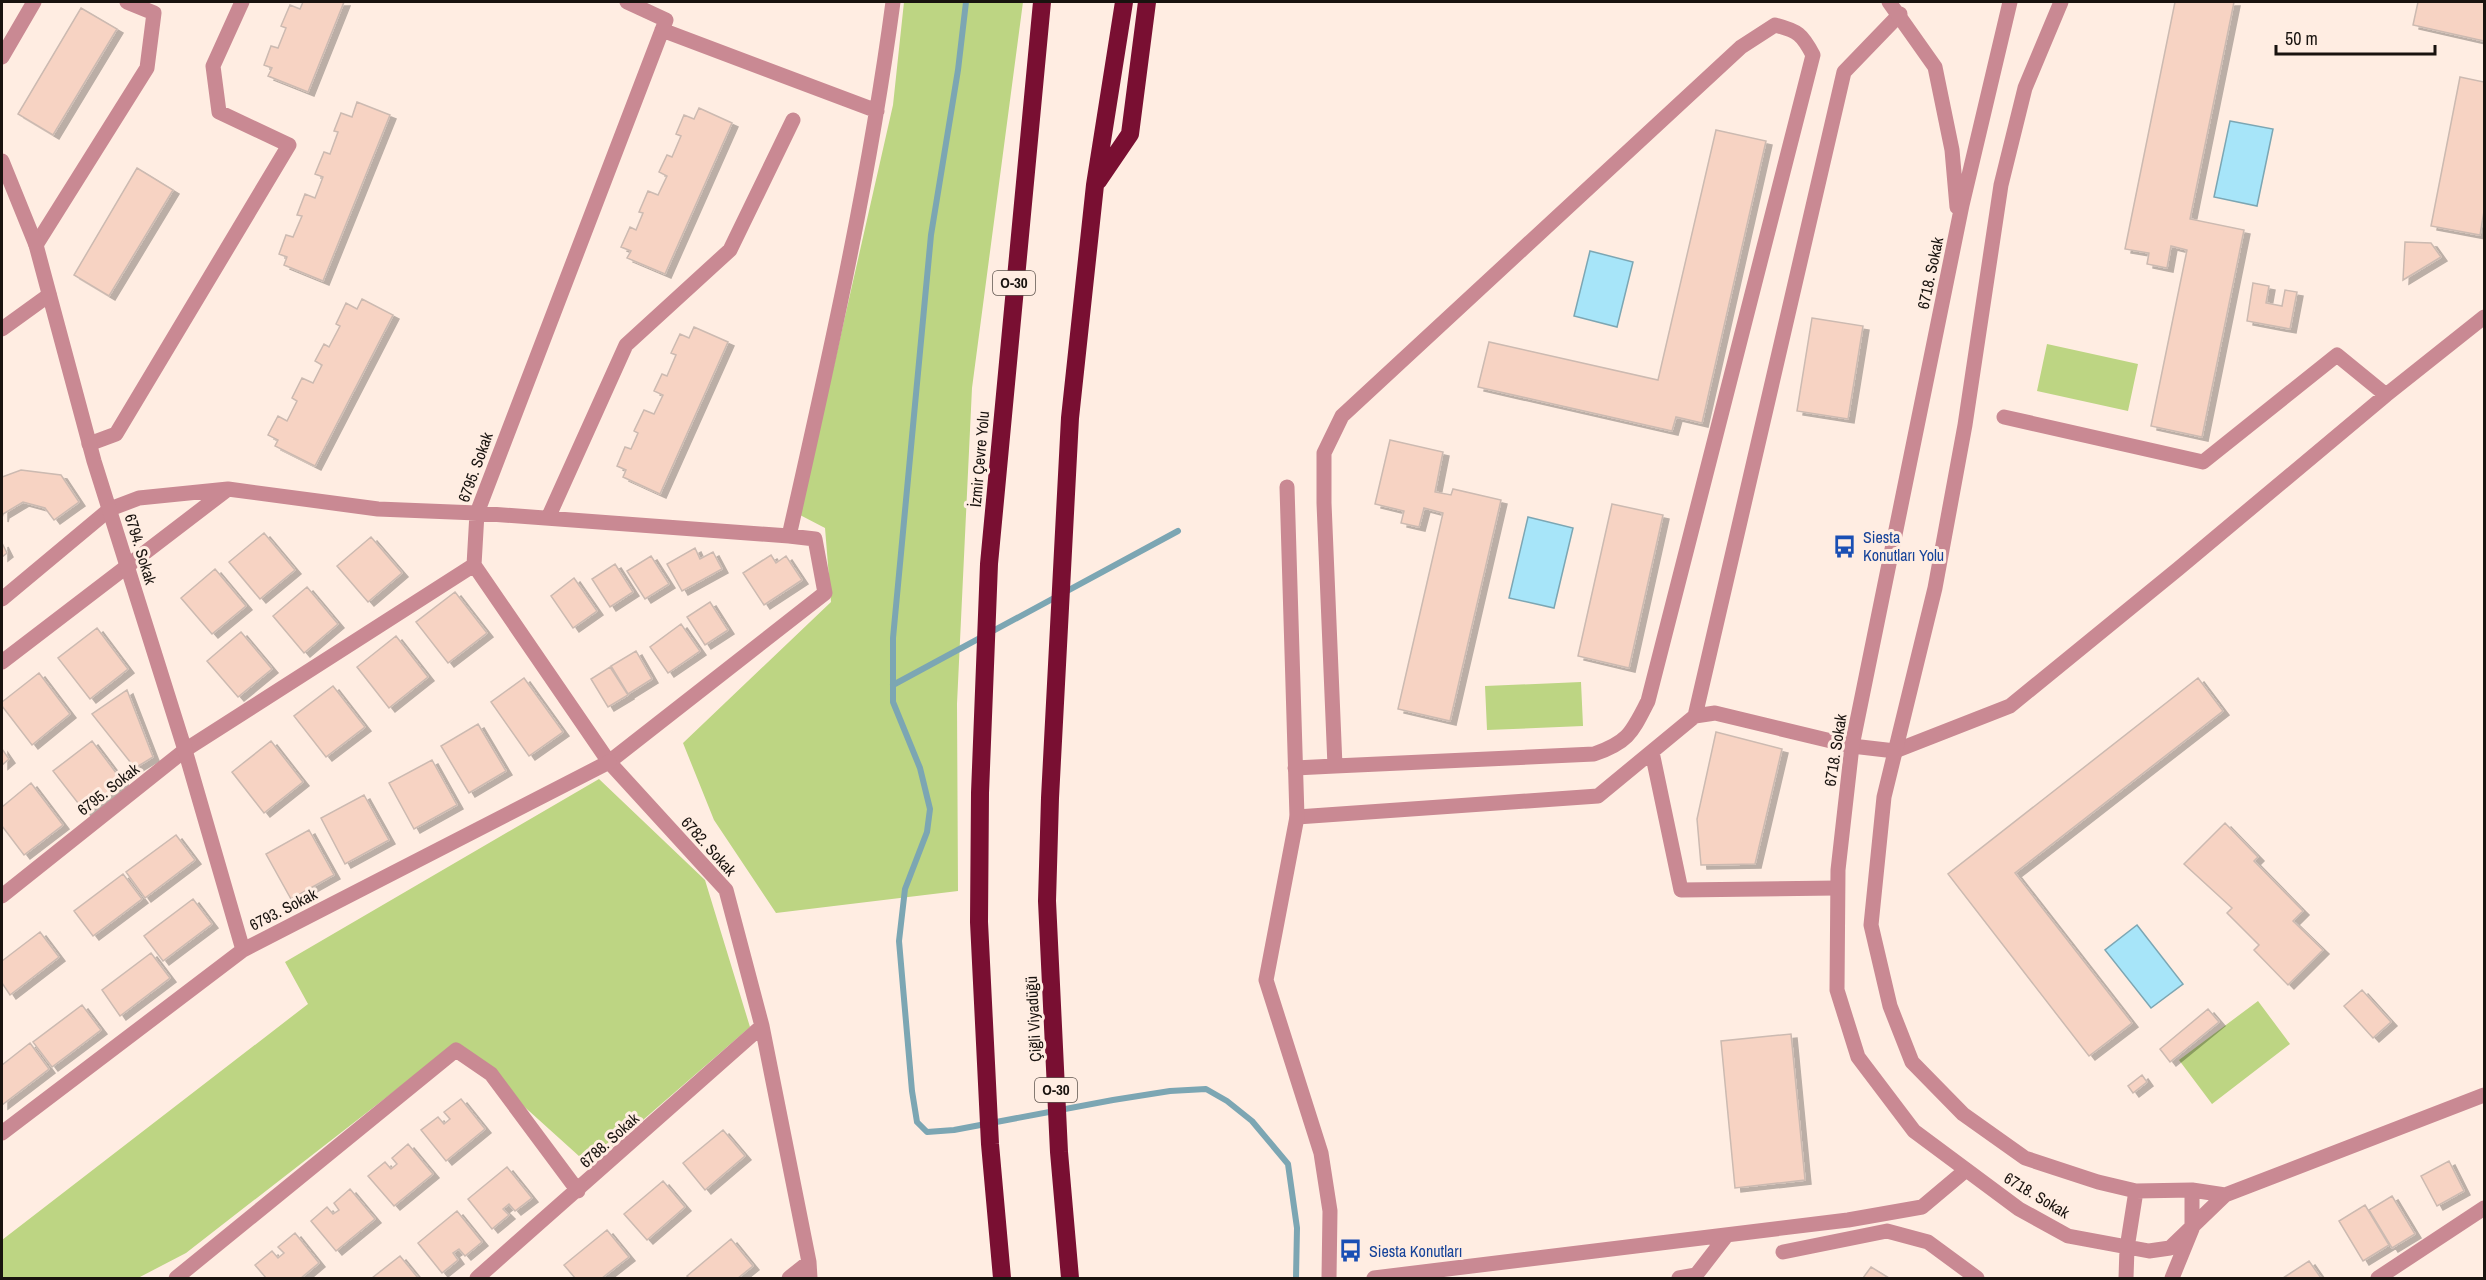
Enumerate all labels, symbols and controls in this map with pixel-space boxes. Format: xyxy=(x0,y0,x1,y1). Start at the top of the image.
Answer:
scale bar xyxy=(2276,18,2435,56)
text: 50 m xyxy=(2285,26,2318,51)
street label: 6718. Sokak xyxy=(1912,235,1948,311)
road number: O-30 xyxy=(993,271,1035,295)
street label: İzmir Çevre Yolu xyxy=(964,410,994,508)
street label: 6795. Sokak xyxy=(452,429,498,505)
street label: 6794. Sokak xyxy=(120,511,162,588)
place label: Siesta Konutları Yolu xyxy=(1863,526,1944,566)
bus stop icon: Siesta Konutları Yolu xyxy=(1832,533,1858,559)
street label: 6718. Sokak xyxy=(1818,712,1852,788)
street label: 6795. Sokak xyxy=(72,758,144,820)
street label: 6782. Sokak xyxy=(676,812,742,881)
street label: 6793. Sokak xyxy=(246,882,321,935)
street label: Çiğli Viyadüğü xyxy=(1020,976,1046,1062)
road number: O-30 xyxy=(1035,1078,1077,1102)
street label: 6788. Sokak xyxy=(575,1107,644,1173)
street label: 6718. Sokak xyxy=(2000,1167,2074,1223)
bus stop icon: Siesta Konutları xyxy=(1338,1238,1364,1264)
place label: Siesta Konutları xyxy=(1369,1240,1462,1262)

